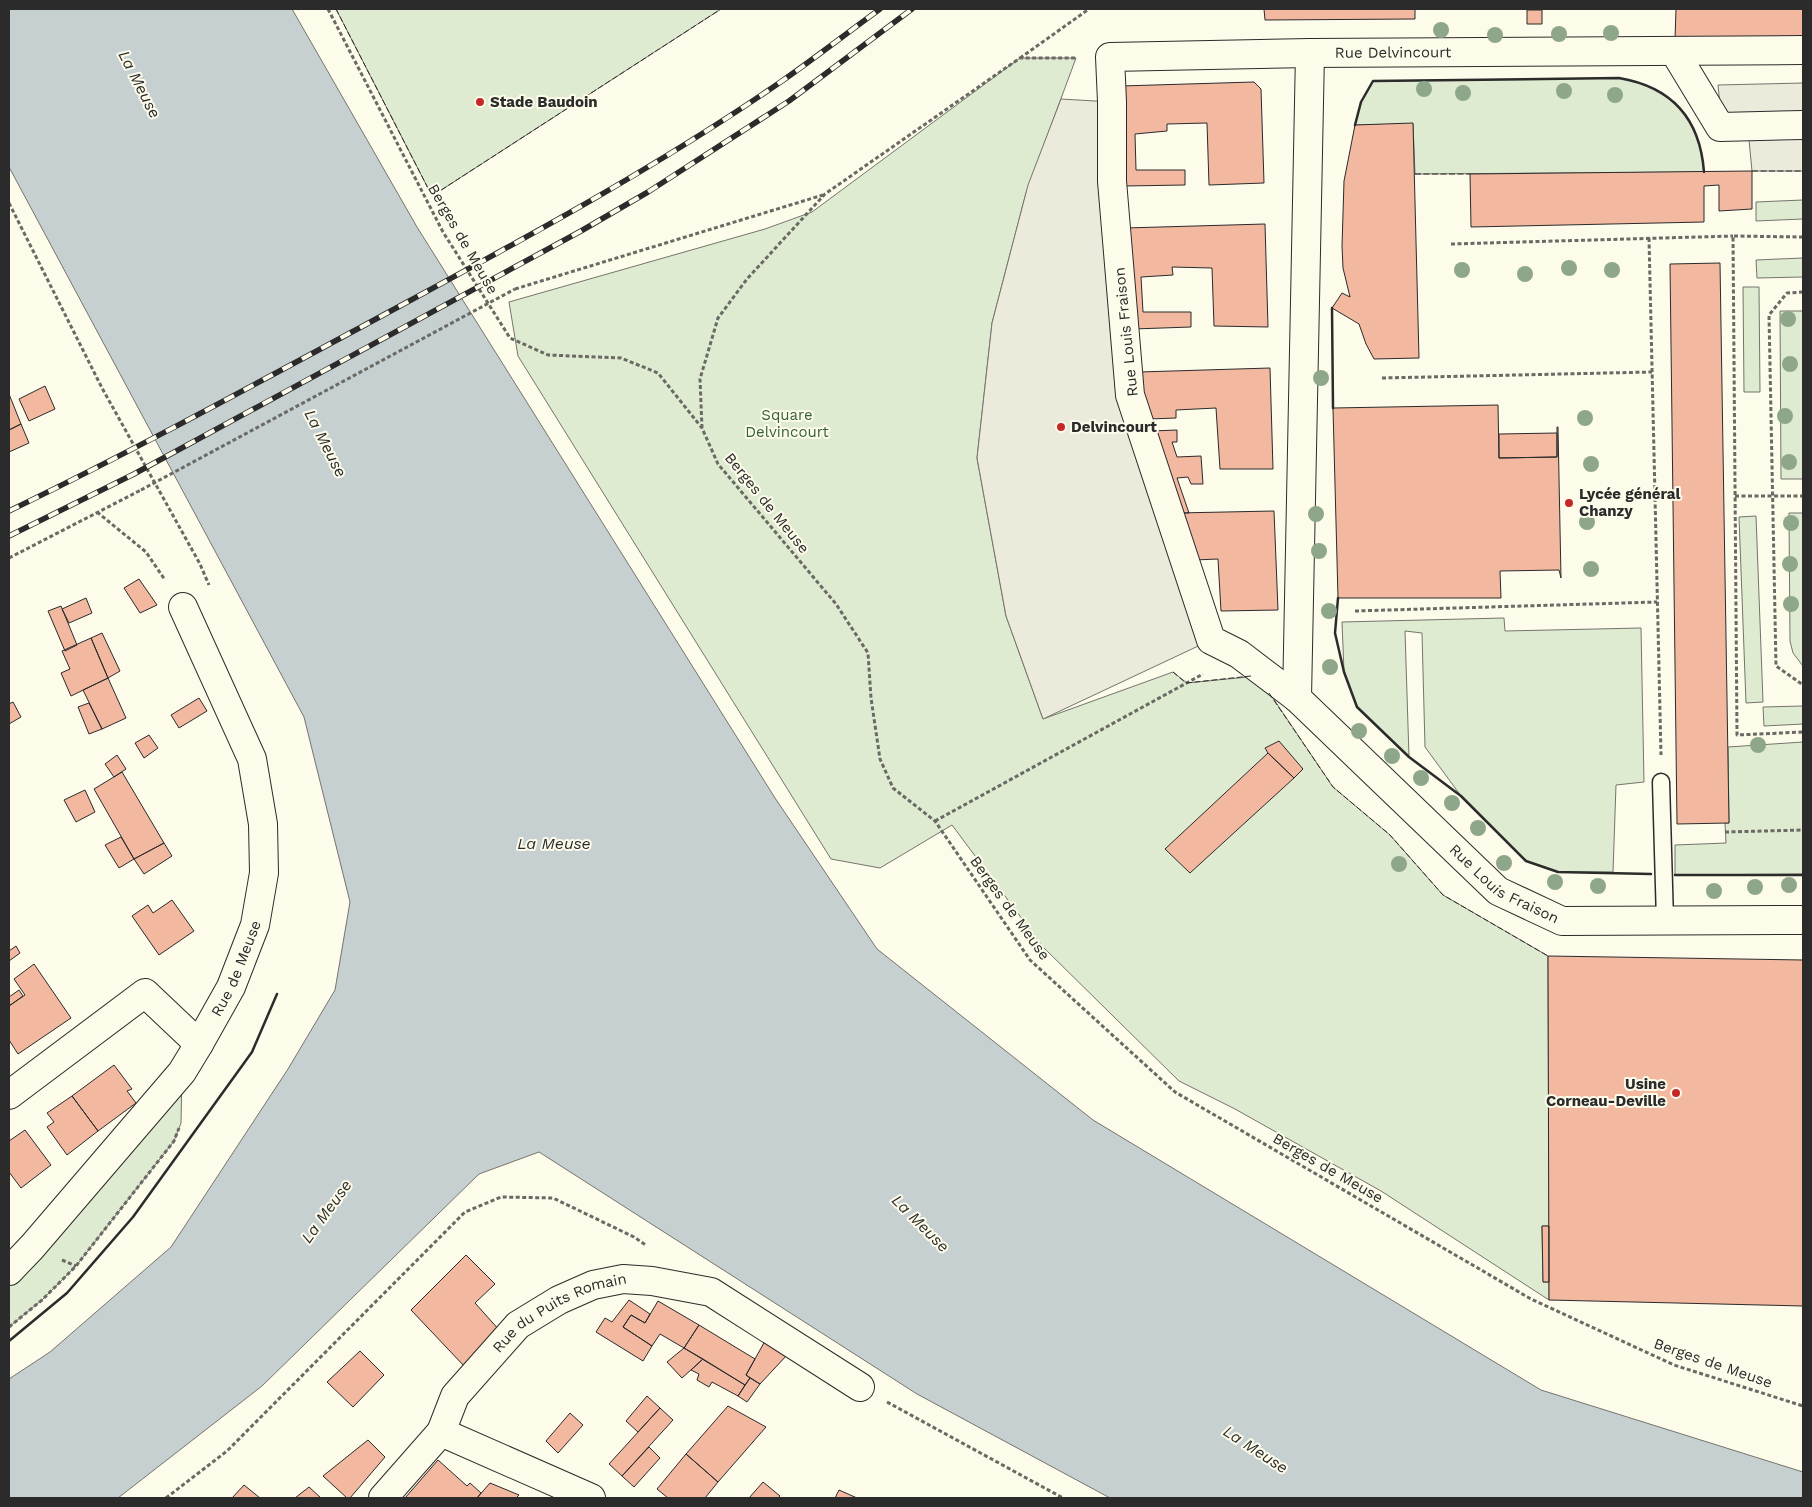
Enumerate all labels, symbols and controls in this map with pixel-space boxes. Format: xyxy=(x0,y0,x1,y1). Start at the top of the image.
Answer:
street label: Rue Delvincourt xyxy=(1335,43,1452,62)
water label: La Meuse xyxy=(114,47,165,121)
place label: Stade Baudoin xyxy=(490,93,598,111)
marker: Stade Baudoin xyxy=(474,96,486,108)
street label: Berges de Meuse xyxy=(424,181,502,297)
street label: Rue Louis Fraison xyxy=(1110,266,1142,398)
water label: La Meuse xyxy=(300,406,351,480)
park label: Square Delvincourt xyxy=(745,406,829,441)
place label: Delvincourt xyxy=(1071,418,1157,436)
marker: Delvincourt xyxy=(1055,421,1067,433)
street label: Berges de Meuse xyxy=(721,449,813,557)
place label: Lycée général Chanzy xyxy=(1579,485,1680,520)
marker: Lycée général Chanzy xyxy=(1563,497,1575,509)
water label: La Meuse xyxy=(517,834,591,853)
street label: Rue Louis Fraison xyxy=(1446,840,1562,927)
street label: Berges de Meuse xyxy=(966,852,1054,964)
street label: Rue de Meuse xyxy=(207,918,265,1020)
place label: Usine Corneau-Deville xyxy=(1546,1075,1666,1110)
marker: Usine Corneau-Deville xyxy=(1670,1087,1682,1099)
street label: Berges de Meuse xyxy=(1270,1129,1386,1207)
water label: La Meuse xyxy=(297,1176,356,1247)
water label: La Meuse xyxy=(888,1191,953,1256)
street label: Rue du Puits Romain xyxy=(489,1270,628,1356)
street label: Berges de Meuse xyxy=(1651,1334,1775,1392)
water label: La Meuse xyxy=(1220,1421,1292,1477)

